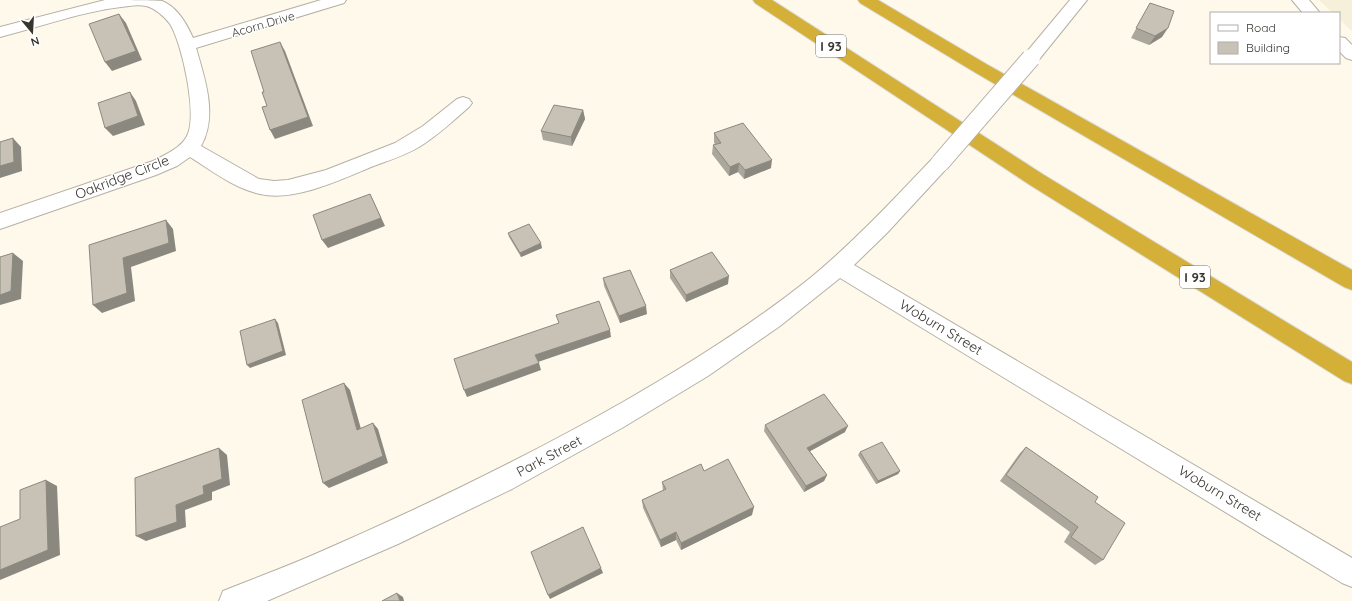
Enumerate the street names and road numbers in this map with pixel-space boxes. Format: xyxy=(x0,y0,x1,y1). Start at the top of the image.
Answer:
street label: Acorn Drive xyxy=(230,8,296,40)
road number: I 93 xyxy=(816,35,846,57)
street label: Oakridge Circle xyxy=(72,151,172,203)
road number: I 93 xyxy=(1180,266,1210,288)
street label: Woburn Street xyxy=(896,295,986,359)
street label: Park Street xyxy=(513,431,585,481)
street label: Woburn Street xyxy=(1175,461,1265,525)

